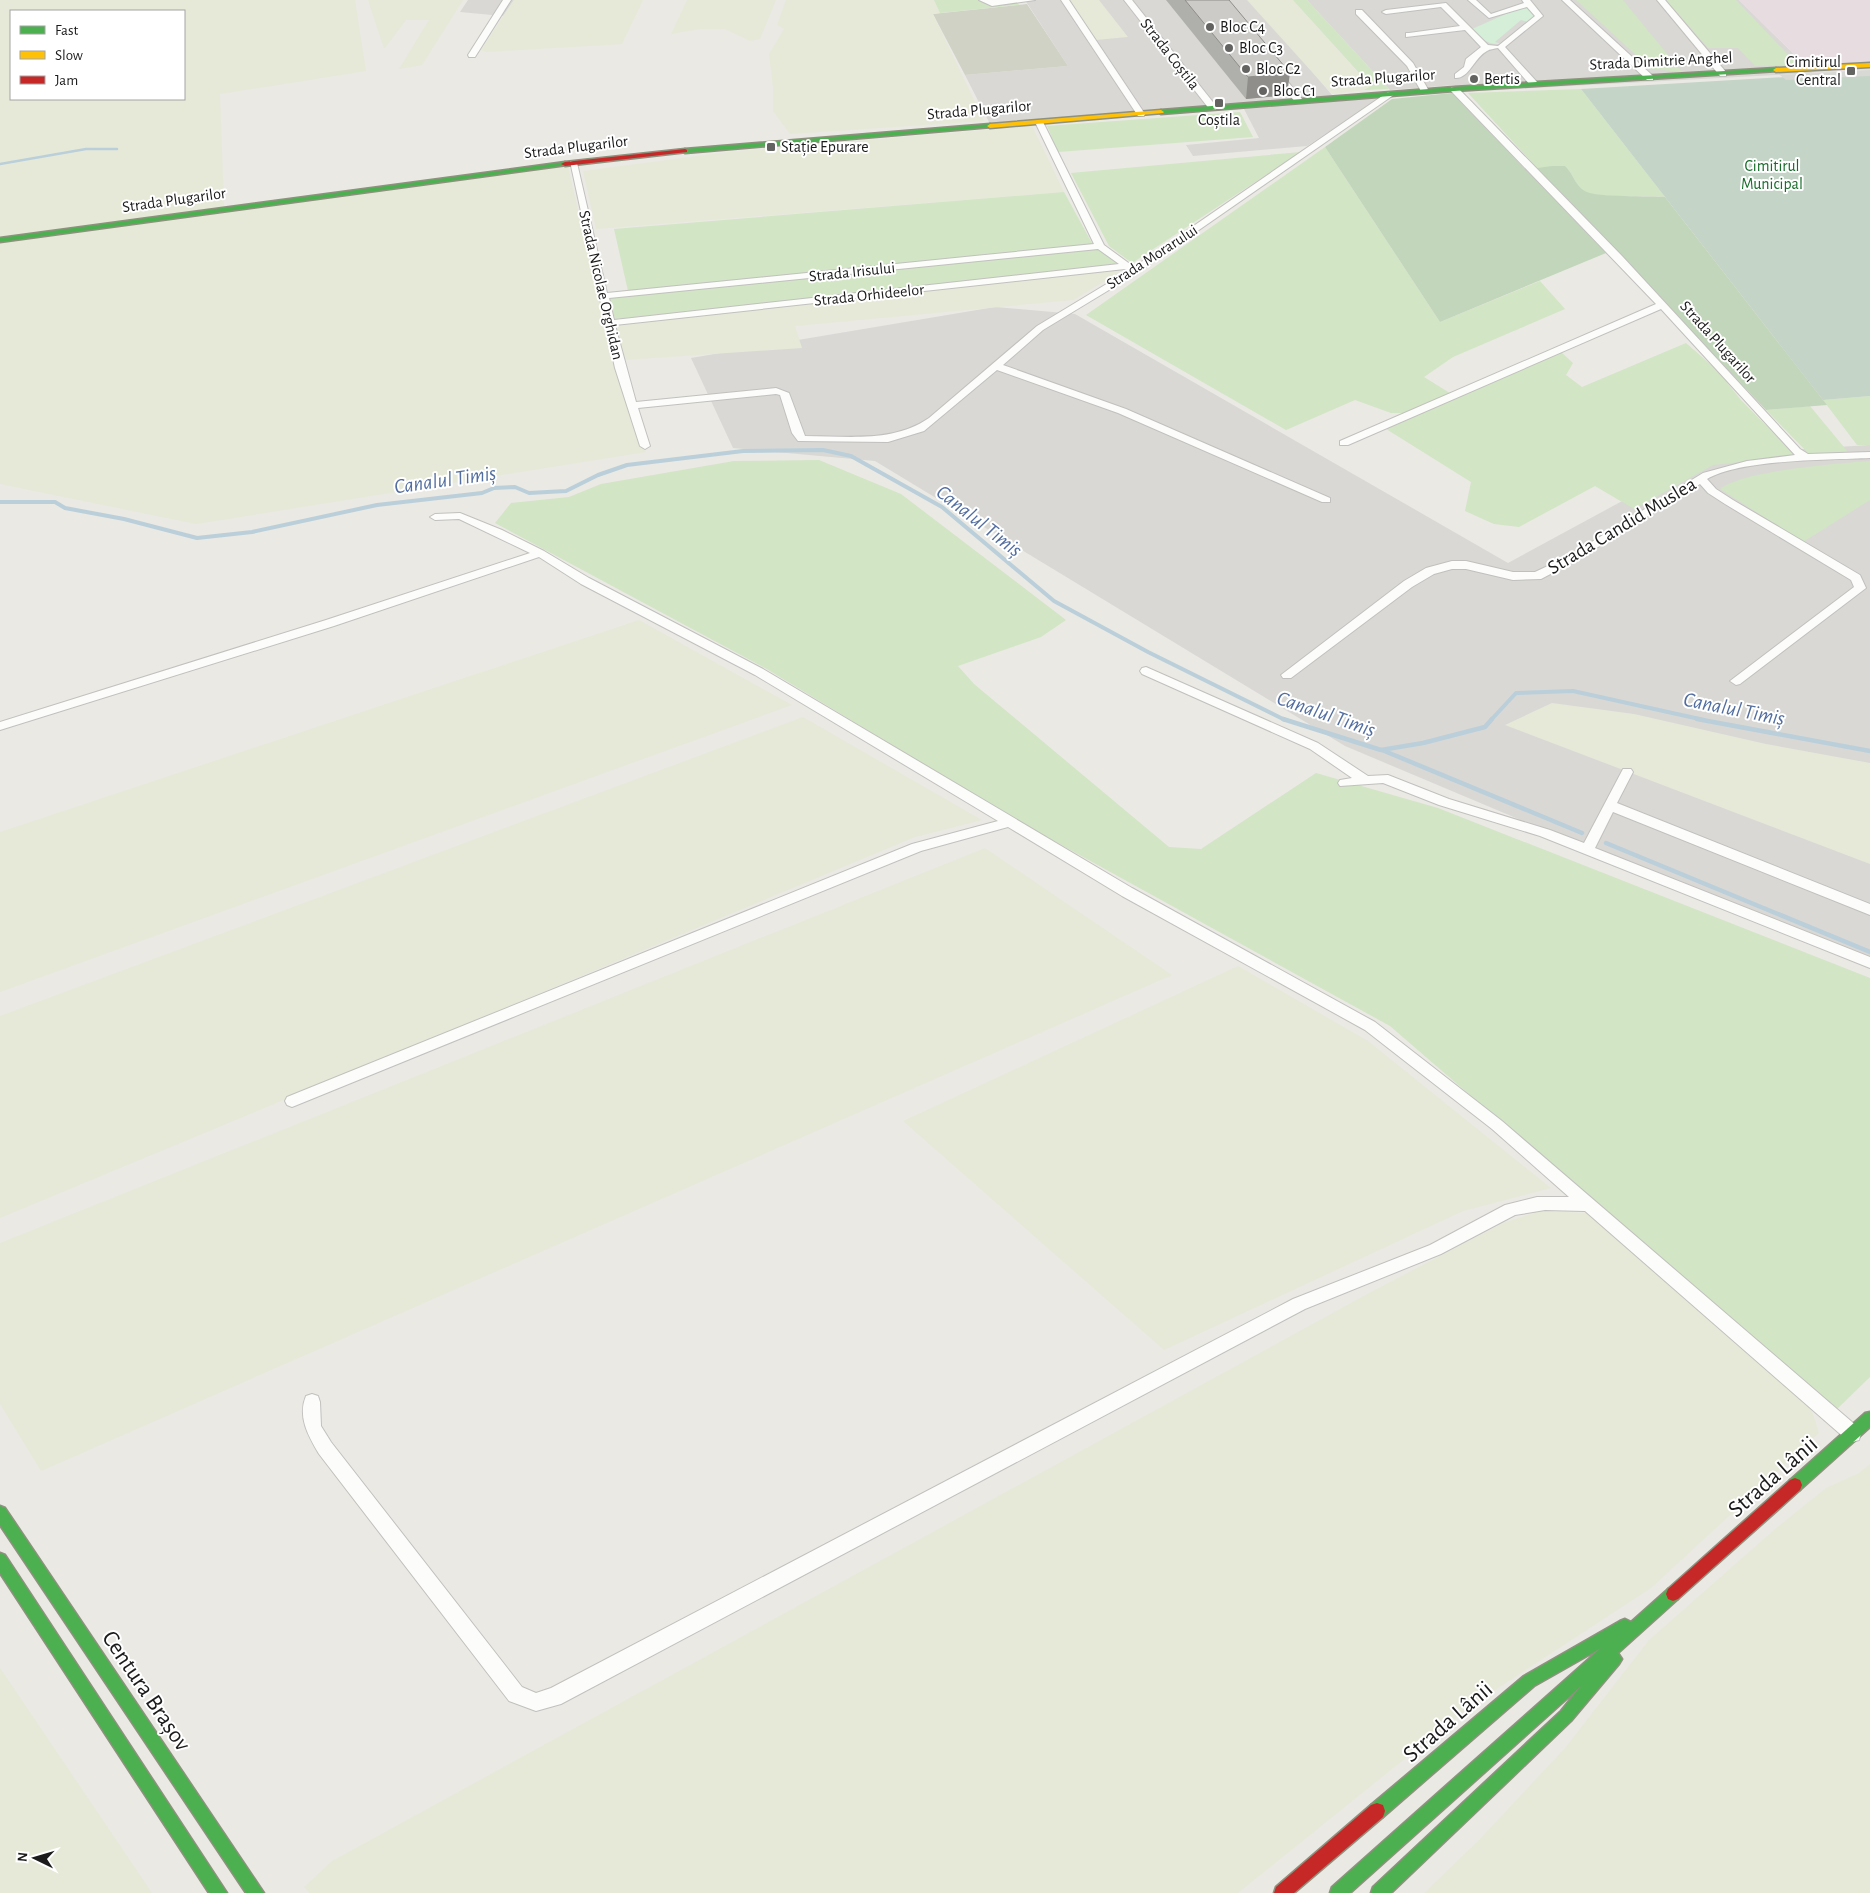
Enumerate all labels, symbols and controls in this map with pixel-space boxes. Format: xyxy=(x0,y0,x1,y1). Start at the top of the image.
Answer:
legend xyxy=(10,10,185,100)
street label: Strada Coștila xyxy=(1136,15,1203,94)
place label: Bloc C4 xyxy=(1220,19,1266,35)
marker: Bloc C4 xyxy=(1204,21,1216,33)
text: Fast xyxy=(55,23,79,38)
place label: Bloc C3 xyxy=(1239,40,1283,56)
marker: Bloc C3 xyxy=(1223,42,1235,54)
text: Slow xyxy=(55,48,83,63)
street label: Strada Dimitrie Anghel xyxy=(1589,49,1733,73)
place label: Cimitirul Central xyxy=(1786,54,1841,88)
place label: Bloc C2 xyxy=(1256,61,1301,77)
marker: Bloc C2 xyxy=(1240,63,1252,75)
marker: Cimitirul Central xyxy=(1845,65,1857,77)
street label: Strada Plugarilor xyxy=(1330,66,1436,90)
place label: Bertis xyxy=(1484,71,1520,87)
text: Jam xyxy=(55,73,78,88)
marker: Bertis xyxy=(1468,73,1480,85)
place label: Bloc C1 xyxy=(1273,83,1316,99)
marker: Bloc C1 xyxy=(1257,85,1269,97)
street label: Strada Plugarilor xyxy=(926,97,1033,123)
marker: Coștila xyxy=(1213,97,1225,109)
place label: Coștila xyxy=(1198,112,1240,130)
street label: Strada Plugarilor xyxy=(523,133,630,161)
place label: Stație Epurare xyxy=(781,139,869,157)
marker: Stație Epurare xyxy=(765,141,777,153)
park label: Cimitirul Municipal xyxy=(1741,158,1803,192)
street label: Strada Plugarilor xyxy=(121,185,228,215)
street label: Strada Nicolae Orghidan xyxy=(576,209,626,361)
street label: Strada Morarului xyxy=(1104,222,1200,292)
street label: Strada Irisului xyxy=(808,260,896,284)
street label: Strada Orhideelor xyxy=(813,281,926,309)
street label: Strada Plugarilor xyxy=(1677,298,1759,387)
water label: Canalul Timiș xyxy=(393,462,498,500)
street label: Strada Candid Muslea xyxy=(1544,474,1700,578)
water label: Canalul Timiș xyxy=(931,481,1026,563)
water label: Canalul Timiș xyxy=(1274,687,1378,743)
water label: Canalul Timiș xyxy=(1681,689,1787,731)
street label: Strada Lânii xyxy=(1724,1432,1822,1522)
street label: Centura Brașov xyxy=(96,1627,195,1756)
street label: Strada Lânii xyxy=(1399,1677,1497,1767)
north arrow xyxy=(10,1833,60,1883)
text: N xyxy=(16,1851,30,1862)

